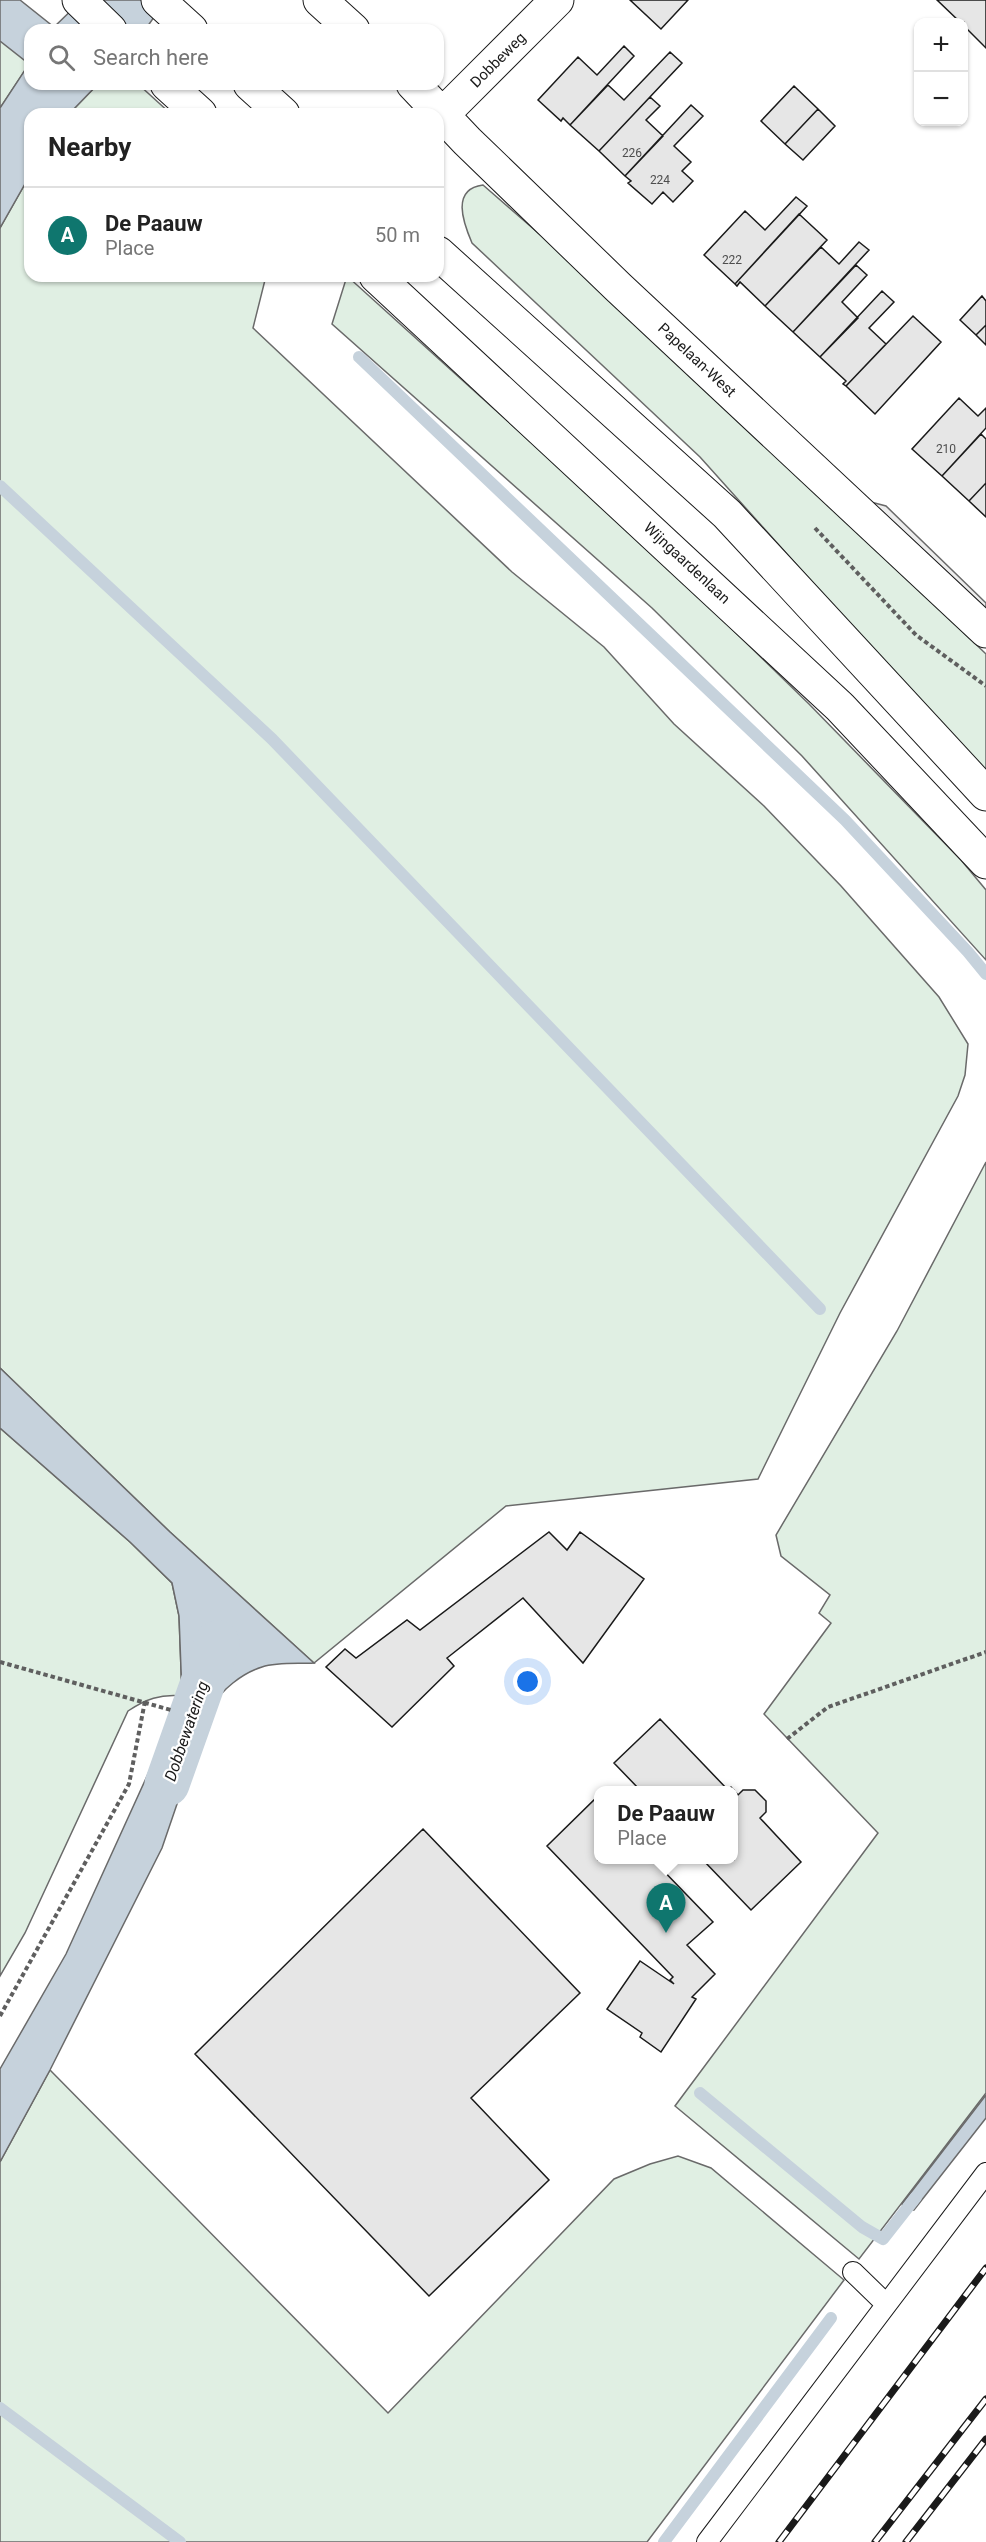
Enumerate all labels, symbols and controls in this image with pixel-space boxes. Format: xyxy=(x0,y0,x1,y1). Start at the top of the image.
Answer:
map controls xyxy=(914,18,968,126)
button: + xyxy=(914,18,968,72)
search box xyxy=(24,24,444,90)
street label: Dobbeweg xyxy=(467,29,529,91)
icon: search xyxy=(45,41,78,74)
text: Search here xyxy=(93,45,209,70)
button: − xyxy=(914,72,968,126)
text: Nearby xyxy=(48,132,131,162)
house number: 226 xyxy=(622,146,642,160)
house number: 224 xyxy=(650,173,670,187)
text: De Paauw xyxy=(105,211,203,236)
text: A xyxy=(61,223,74,247)
text: 50 m xyxy=(375,223,420,247)
text: Place xyxy=(105,236,154,260)
house number: 222 xyxy=(722,253,742,267)
street label: Papelaan-West xyxy=(654,319,740,401)
house number: 210 xyxy=(936,442,956,456)
street label: Wijngaardenlaan xyxy=(640,518,734,608)
your location xyxy=(513,1667,542,1696)
water label: Dobbewatering xyxy=(160,1678,213,1784)
popup xyxy=(594,1786,738,1864)
text: De Paauw xyxy=(617,1801,715,1826)
text: Place xyxy=(617,1826,667,1850)
pin: A xyxy=(646,1884,686,1933)

